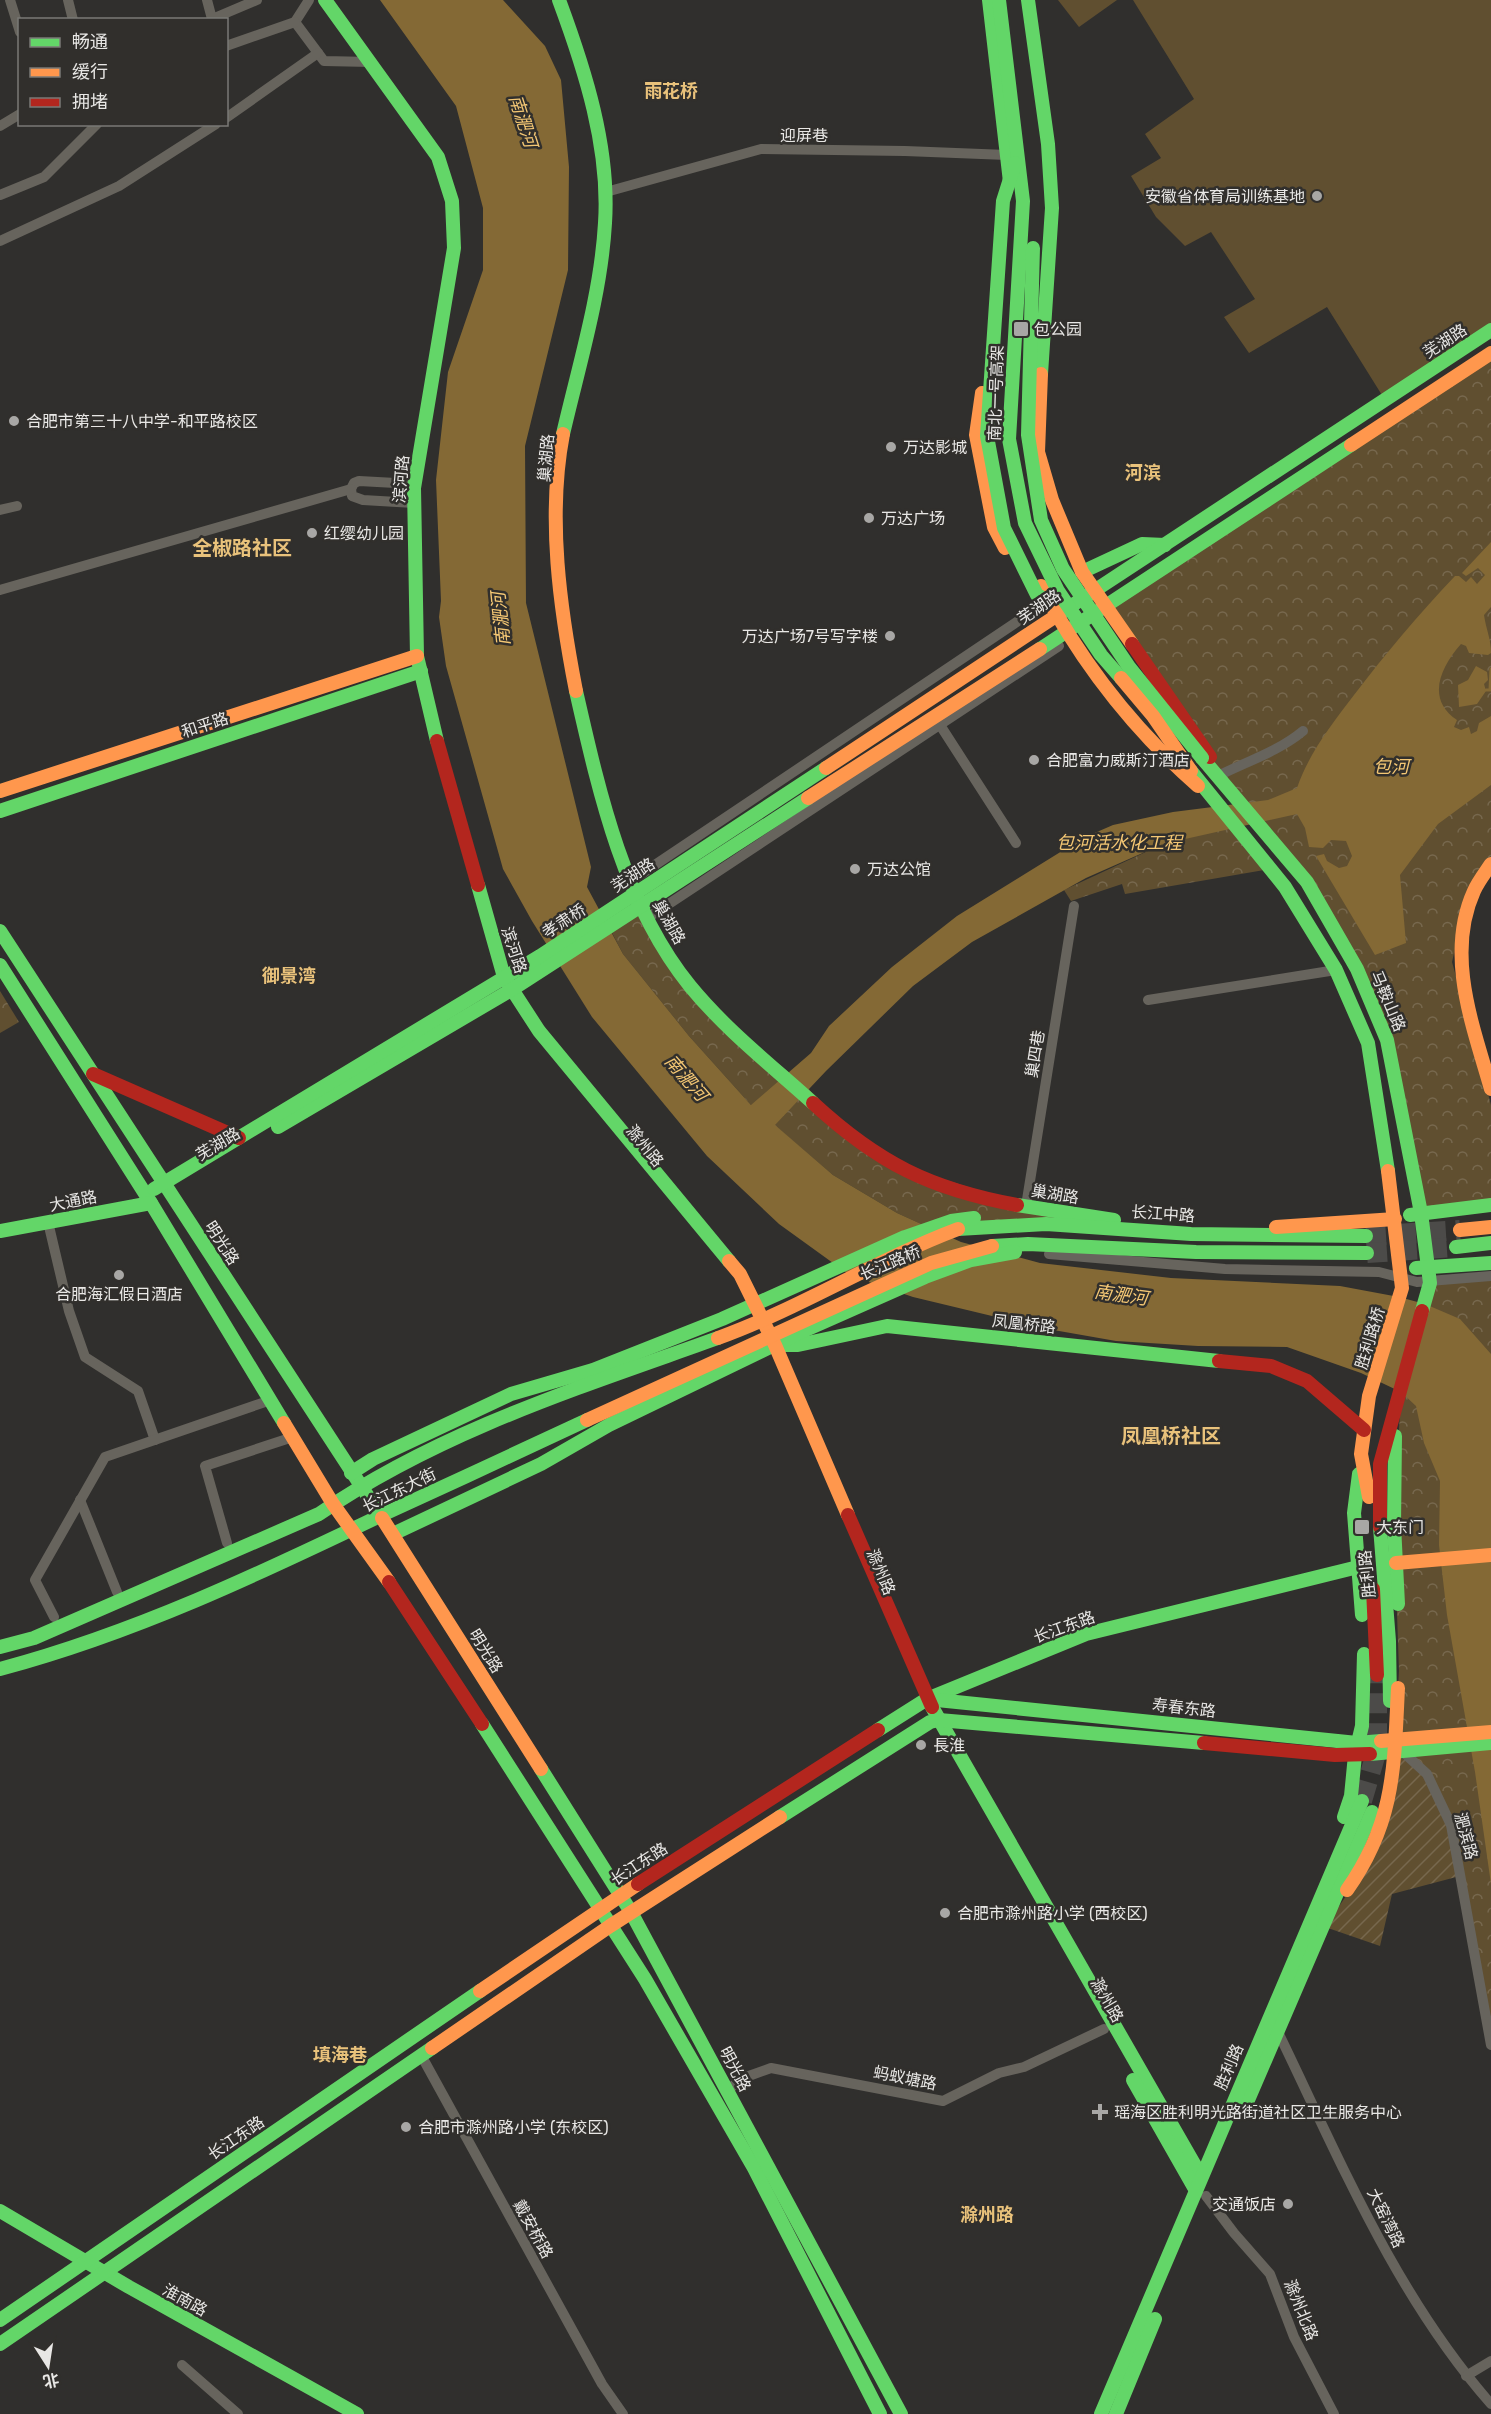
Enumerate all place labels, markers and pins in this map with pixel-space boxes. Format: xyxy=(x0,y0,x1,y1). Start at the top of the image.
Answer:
place label: 安徽省体育局训练基地 xyxy=(1145,187,1305,206)
marker: 安徽省体育局训练基地 xyxy=(1310,189,1324,203)
marker: 包公园 xyxy=(1012,320,1030,338)
place label: 包公园 xyxy=(1034,320,1082,339)
place label: 合肥市第三十八中学-和平路校区 xyxy=(26,412,258,431)
marker: 合肥市第三十八中学-和平路校区 xyxy=(7,414,21,428)
place label: 万达影城 xyxy=(903,438,967,457)
marker: 万达影城 xyxy=(884,440,898,454)
place label: 万达广场 xyxy=(881,509,945,528)
marker: 万达广场 xyxy=(862,511,876,525)
place label: 红缨幼儿园 xyxy=(324,524,404,543)
marker: 红缨幼儿园 xyxy=(305,526,319,540)
place label: 万达广场7号写字楼 xyxy=(742,627,878,646)
marker: 万达广场7号写字楼 xyxy=(883,629,897,643)
place label: 合肥富力威斯汀酒店 xyxy=(1046,751,1190,770)
marker: 合肥富力威斯汀酒店 xyxy=(1027,753,1041,767)
place label: 万达公馆 xyxy=(867,860,931,879)
marker: 万达公馆 xyxy=(848,862,862,876)
marker: 合肥海汇假日酒店 xyxy=(112,1268,126,1282)
place label: 合肥海汇假日酒店 xyxy=(55,1285,183,1304)
marker: 大东门 xyxy=(1353,1518,1371,1536)
place label: 大东门 xyxy=(1376,1518,1424,1537)
place label: 長淮 xyxy=(933,1736,965,1755)
marker: 長淮 xyxy=(914,1738,928,1752)
place label: 合肥市滁州路小学 (西校区) xyxy=(957,1904,1148,1923)
marker: 合肥市滁州路小学 (西校区) xyxy=(938,1906,952,1920)
marker: 瑶海区胜利明光路街道社区卫生服务中心 xyxy=(1091,2103,1109,2121)
place label: 瑶海区胜利明光路街道社区卫生服务中心 xyxy=(1114,2103,1402,2122)
place label: 合肥市滁州路小学 (东校区) xyxy=(418,2118,609,2137)
marker: 合肥市滁州路小学 (东校区) xyxy=(399,2120,413,2134)
place label: 交通饭店 xyxy=(1212,2195,1276,2214)
marker: 交通饭店 xyxy=(1281,2197,1295,2211)

